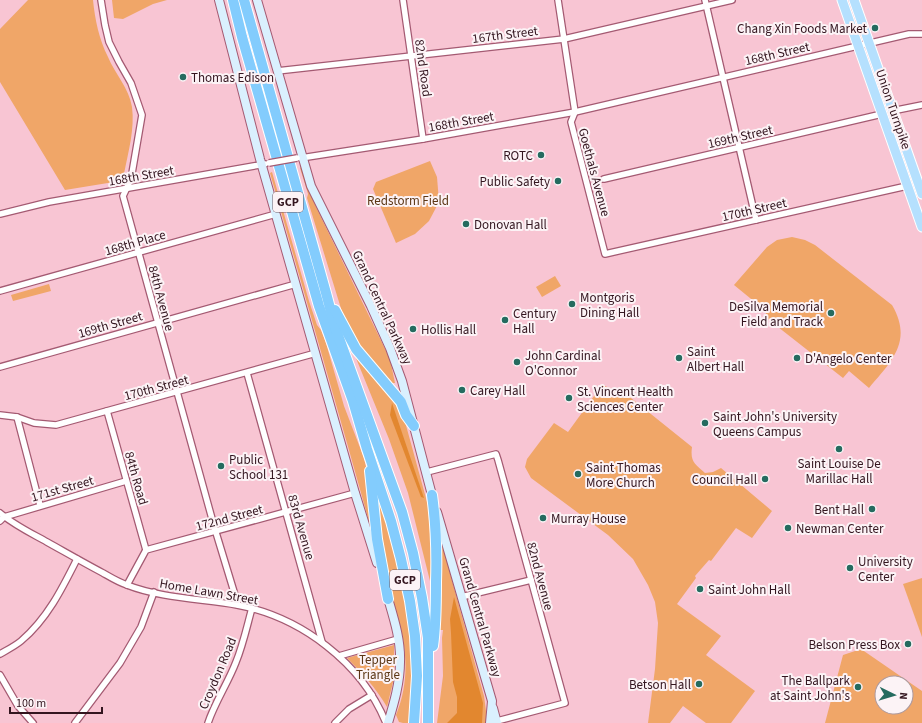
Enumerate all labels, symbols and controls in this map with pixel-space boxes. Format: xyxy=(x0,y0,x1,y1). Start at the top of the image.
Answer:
place label: Chang Xin Foods Market xyxy=(737,20,868,38)
street label: 167th Street xyxy=(471,22,540,48)
marker: Chang Xin Foods Market xyxy=(870,23,880,33)
street label: 82nd Road xyxy=(410,38,436,98)
street label: 168th Street xyxy=(743,38,812,70)
street label: Union Turnpike xyxy=(871,67,915,152)
place label: Thomas Edison xyxy=(191,69,274,87)
marker: Thomas Edison xyxy=(178,72,188,82)
street label: 168th Street xyxy=(427,107,496,137)
street label: 169th Street xyxy=(706,121,775,153)
street label: Goethals Avenue xyxy=(574,126,614,218)
place label: ROTC xyxy=(503,147,533,165)
marker: ROTC xyxy=(536,150,546,160)
street label: 168th Street xyxy=(107,161,176,191)
place label: Public Safety xyxy=(479,173,550,191)
marker: Public Safety xyxy=(553,176,563,186)
road number: GCP xyxy=(273,192,303,212)
park label: Redstorm Field xyxy=(367,192,449,210)
street label: 170th Street xyxy=(720,194,789,226)
place label: Donovan Hall xyxy=(474,216,547,234)
marker: Donovan Hall xyxy=(461,219,471,229)
street label: 168th Place xyxy=(103,226,168,260)
street label: Grand Central Parkway xyxy=(348,247,416,367)
street label: 84th Avenue xyxy=(144,264,178,333)
place label: Montgoris Dining Hall xyxy=(580,289,639,322)
place label: DeSilva Memorial Field and Track xyxy=(729,298,824,331)
marker: Montgoris Dining Hall xyxy=(567,299,577,309)
place label: Century Hall xyxy=(513,305,556,338)
street label: 169th Street xyxy=(76,307,145,343)
marker: DeSilva Memorial Field and Track xyxy=(826,308,836,318)
marker: Century Hall xyxy=(500,315,510,325)
place label: Hollis Hall xyxy=(421,321,476,339)
marker: Hollis Hall xyxy=(408,324,418,334)
place label: Saint Albert Hall xyxy=(687,343,744,376)
place label: John Cardinal O'Connor xyxy=(525,347,601,380)
place label: D'Angelo Center xyxy=(805,350,892,368)
marker: Saint Albert Hall xyxy=(674,353,684,363)
marker: D'Angelo Center xyxy=(792,353,802,363)
marker: John Cardinal O'Connor xyxy=(512,357,522,367)
street label: 170th Street xyxy=(122,371,191,405)
place label: Carey Hall xyxy=(470,382,525,400)
place label: St. Vincent Health Sciences Center xyxy=(577,383,673,416)
marker: Carey Hall xyxy=(457,385,467,395)
marker: St. Vincent Health Sciences Center xyxy=(564,393,574,403)
place label: Saint John's University Queens Campus xyxy=(713,408,837,441)
marker: Saint John's University Queens Campus xyxy=(700,418,710,428)
marker: Saint Louise De Marillac Hall xyxy=(834,444,844,454)
street label: 84th Road xyxy=(120,449,152,507)
place label: Public School 131 xyxy=(229,451,288,484)
place label: Saint Louise De Marillac Hall xyxy=(797,455,881,488)
place label: Saint Thomas More Church xyxy=(586,459,661,492)
marker: Public School 131 xyxy=(216,461,226,471)
marker: Saint Thomas More Church xyxy=(573,469,583,479)
street label: 171st Street xyxy=(29,471,96,506)
place label: Council Hall xyxy=(692,471,757,489)
marker: Council Hall xyxy=(760,474,770,484)
street label: 83rd Avenue xyxy=(283,493,319,562)
street label: 172nd Street xyxy=(194,500,265,536)
place label: Bent Hall xyxy=(814,501,864,519)
marker: Bent Hall xyxy=(867,504,877,514)
place label: Murray House xyxy=(551,510,626,528)
marker: Murray House xyxy=(538,513,548,523)
place label: Newman Center xyxy=(796,520,884,538)
marker: Newman Center xyxy=(783,523,793,533)
street label: 82nd Avenue xyxy=(522,540,558,612)
place label: University Center xyxy=(858,553,913,586)
street label: Grand Central Parkway xyxy=(454,555,506,679)
marker: University Center xyxy=(845,563,855,573)
road number: GCP xyxy=(390,570,420,590)
street label: Home Lawn Street xyxy=(158,574,260,610)
place label: Saint John Hall xyxy=(708,581,791,599)
marker: Saint John Hall xyxy=(695,584,705,594)
street label: Croydon Road xyxy=(195,635,241,712)
place label: Belson Press Box xyxy=(808,636,900,654)
marker: Belson Press Box xyxy=(903,639,913,649)
park label: Tepper Triangle xyxy=(356,651,400,684)
place label: The Ballpark at Saint John's xyxy=(770,672,851,705)
north arrow xyxy=(874,675,914,715)
place label: Betson Hall xyxy=(629,676,691,694)
marker: Betson Hall xyxy=(694,679,704,689)
marker: The Ballpark at Saint John's xyxy=(853,682,863,692)
scale bar xyxy=(10,689,102,715)
text: N xyxy=(896,692,911,700)
text: 100 m xyxy=(16,695,46,712)

